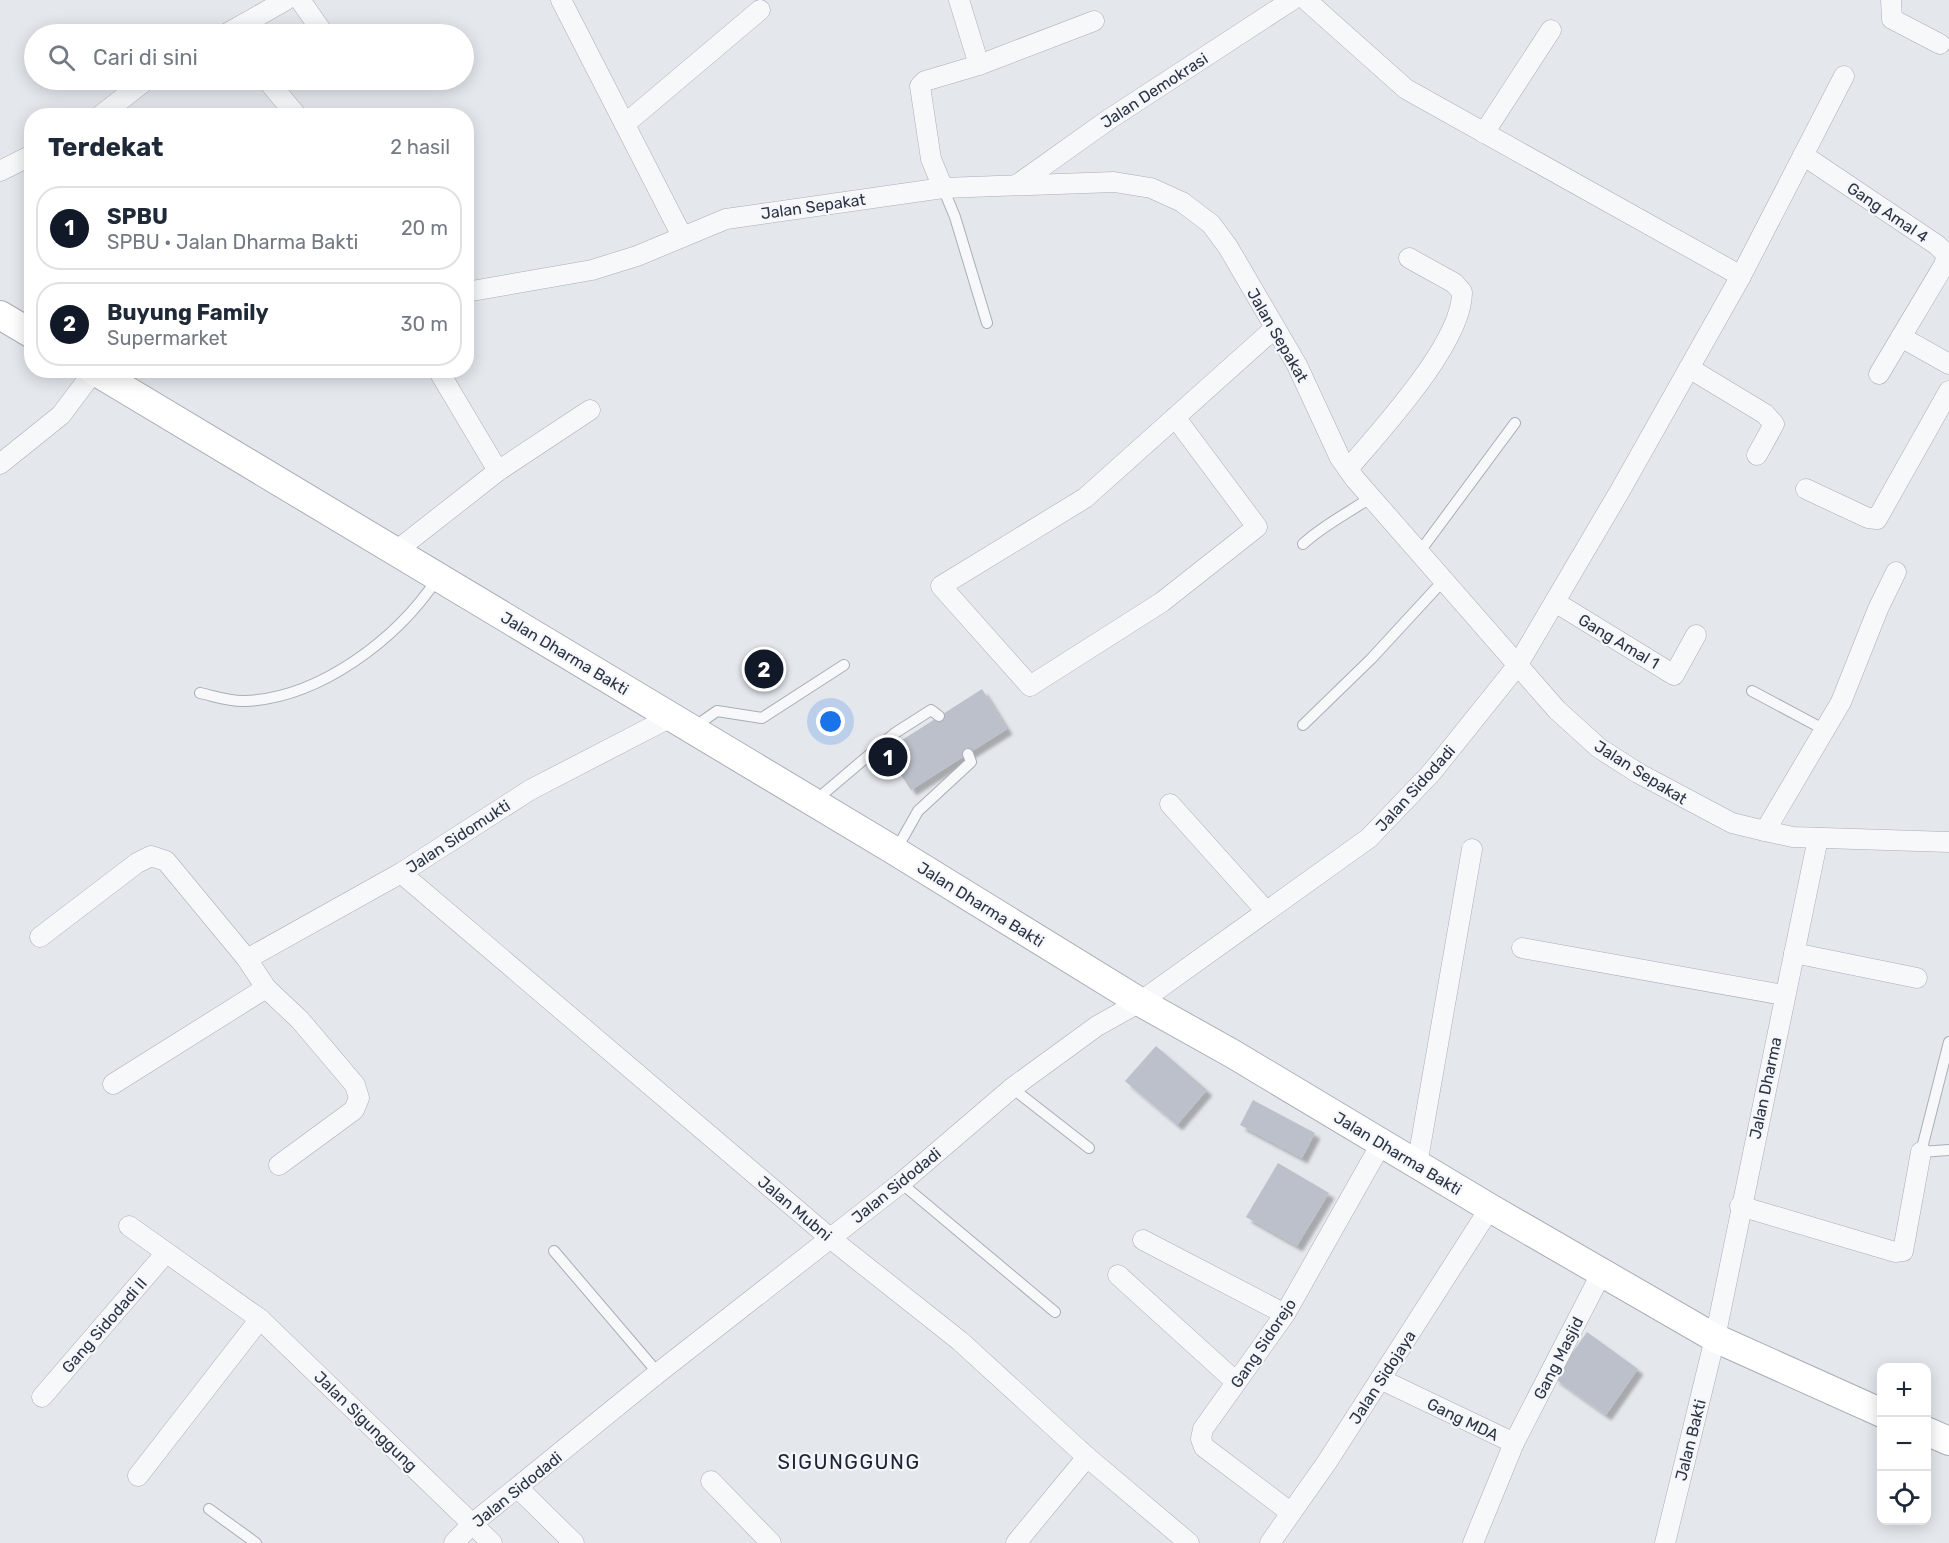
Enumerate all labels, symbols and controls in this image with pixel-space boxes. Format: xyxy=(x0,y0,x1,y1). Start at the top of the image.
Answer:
search box xyxy=(24,24,474,90)
icon: search xyxy=(45,41,78,74)
text: Cari di sini xyxy=(93,44,198,71)
street label: Jalan Demokrasi xyxy=(1097,49,1211,132)
text: Terdekat xyxy=(48,132,163,163)
text: 2 hasil xyxy=(390,135,450,159)
street label: Gang Amal 4 xyxy=(1843,178,1932,247)
street label: Jalan Sepakat xyxy=(759,190,867,223)
text: SPBU xyxy=(107,203,168,230)
text: 1 xyxy=(65,216,74,240)
text: 20 m xyxy=(401,216,448,240)
text: SPBU · Jalan Dharma Bakti xyxy=(107,230,358,254)
street label: Jalan Sepakat xyxy=(1243,285,1312,386)
text: Buyung Family xyxy=(107,299,269,326)
text: 2 xyxy=(63,312,76,336)
text: 30 m xyxy=(401,312,448,336)
text: Supermarket xyxy=(107,326,227,350)
street label: Jalan Dharma Bakti xyxy=(497,608,632,699)
street label: Gang Amal 1 xyxy=(1575,610,1663,673)
pin: 2 xyxy=(744,646,783,692)
your location xyxy=(816,707,845,736)
pin: 1 xyxy=(868,734,908,780)
street label: Jalan Sepakat xyxy=(1591,736,1691,808)
street label: Jalan Sidodadi xyxy=(1372,741,1459,835)
street label: Jalan Sidomukti xyxy=(403,796,514,877)
street label: Jalan Dharma Bakti xyxy=(914,858,1048,951)
street label: Jalan Dharma xyxy=(1745,1035,1786,1141)
street label: Jalan Dharma Bakti xyxy=(1330,1108,1465,1199)
street label: Jalan Sidodadi xyxy=(848,1144,945,1227)
street label: Jalan Mubni xyxy=(754,1172,836,1245)
street label: Gang Sidodadi II xyxy=(58,1274,151,1377)
street label: Gang Sidorejo xyxy=(1227,1295,1300,1392)
street label: Gang Masjid xyxy=(1530,1314,1587,1403)
street label: Jalan Sidojaya xyxy=(1345,1327,1420,1428)
map controls xyxy=(1877,1363,1931,1525)
button: + xyxy=(1877,1363,1931,1417)
street label: Jalan Sigunggung xyxy=(310,1367,421,1475)
street label: Gang MDA xyxy=(1424,1394,1502,1445)
street label: Jalan Bakti xyxy=(1671,1397,1710,1483)
button: − xyxy=(1877,1417,1931,1471)
street label: Jalan Sidodadi xyxy=(469,1448,566,1531)
district label: SIGUNGGUNG xyxy=(777,1450,921,1474)
button: locate xyxy=(1877,1471,1931,1525)

